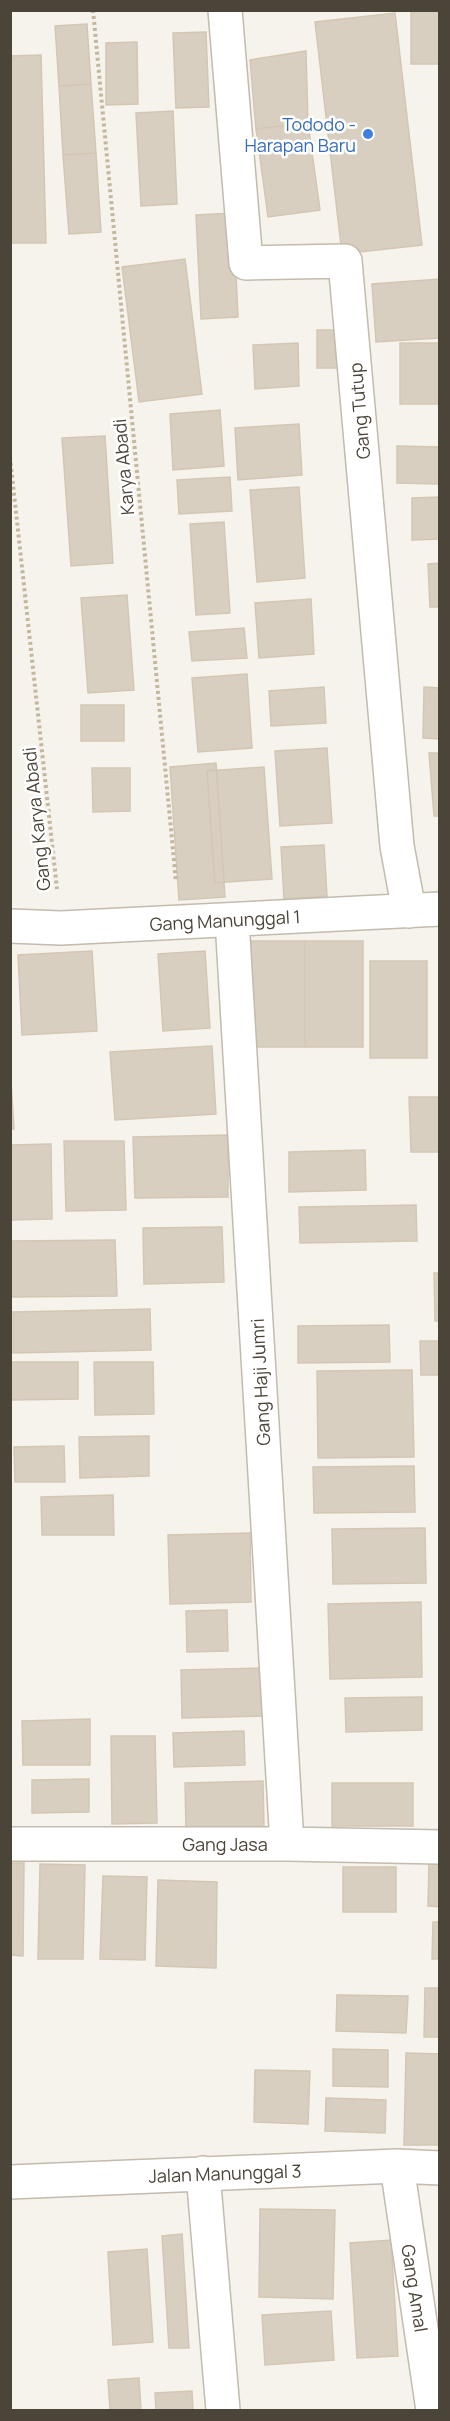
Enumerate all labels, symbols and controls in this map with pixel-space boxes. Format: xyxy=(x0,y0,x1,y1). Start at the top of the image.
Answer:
place label: Tododo - Harapan Baru xyxy=(244,112,356,157)
marker: Tododo - Harapan Baru xyxy=(361,127,375,141)
street label: Gang Tutup xyxy=(343,362,375,460)
street label: Karya Abadi xyxy=(107,418,139,516)
street label: Gang Karya Abadi xyxy=(17,746,55,892)
street label: Gang Manunggal 1 xyxy=(149,904,301,936)
street label: Gang Haji Jumri xyxy=(245,1318,275,1446)
street label: Gang Jasa xyxy=(182,1832,268,1856)
street label: Jalan Manunggal 3 xyxy=(148,2158,302,2188)
street label: Gang Amal xyxy=(396,2242,434,2334)

